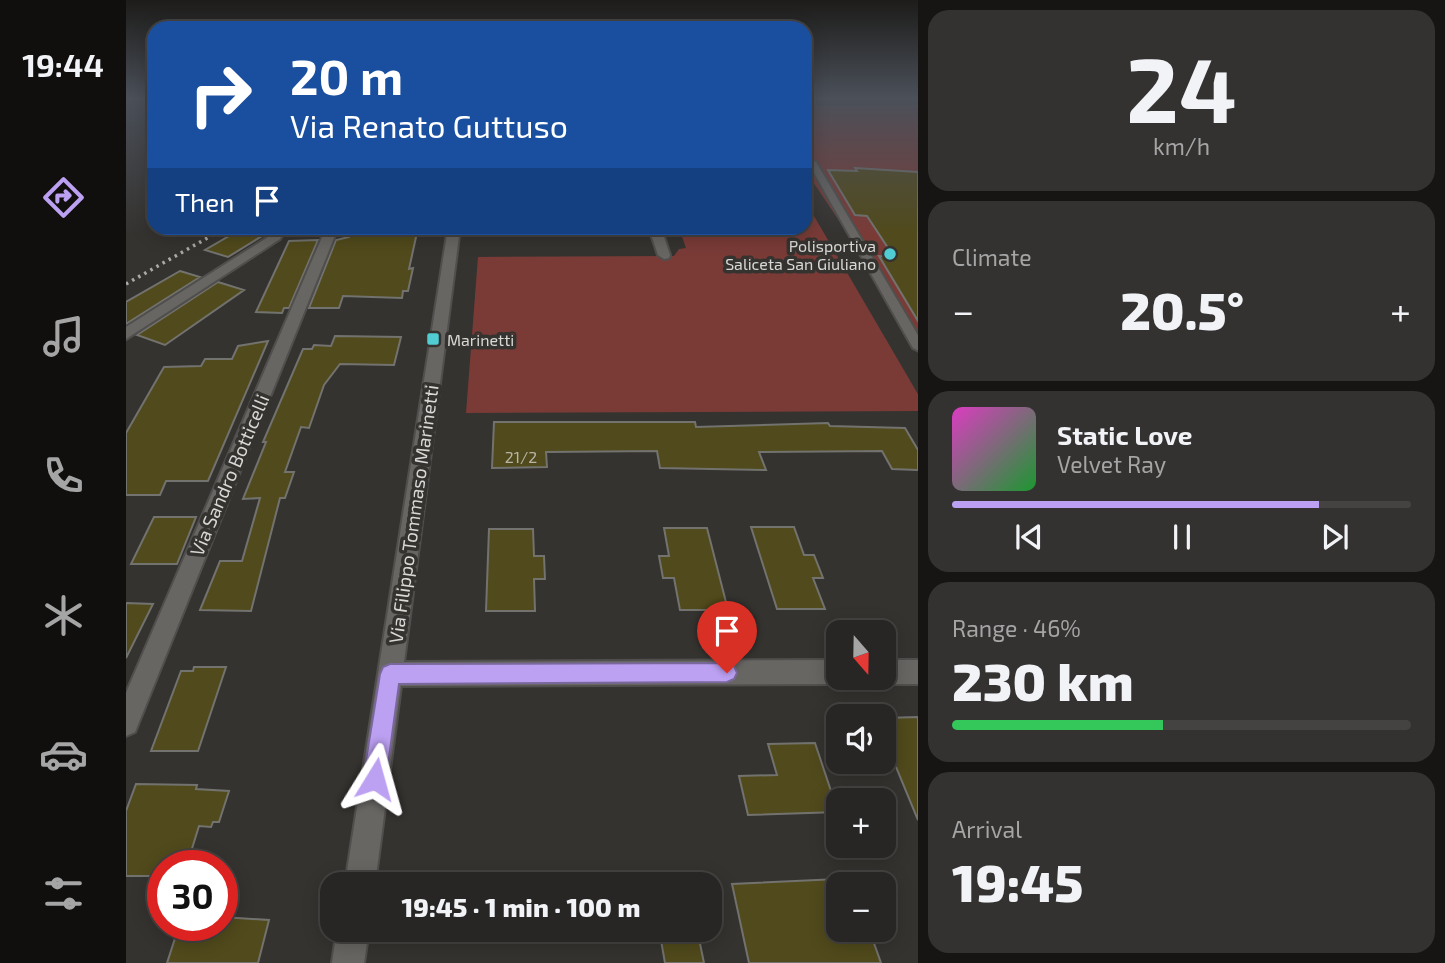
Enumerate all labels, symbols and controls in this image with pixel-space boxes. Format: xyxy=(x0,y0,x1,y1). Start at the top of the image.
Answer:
text: 24 xyxy=(1126,32,1237,141)
text: 19:44 xyxy=(22,45,104,83)
text: 20 m xyxy=(290,46,403,105)
icon: right xyxy=(175,49,266,140)
text: Via Renato Guttuso xyxy=(290,106,568,144)
text: km/h xyxy=(1153,132,1210,160)
icon: directions xyxy=(39,173,88,222)
icon: arrive xyxy=(248,182,286,220)
text: Then xyxy=(175,186,234,217)
place label: Polisportiva Saliceta San Giuliano xyxy=(725,236,876,273)
text: Climate xyxy=(952,243,1032,271)
marker: Polisportiva Saliceta San Giuliano xyxy=(882,246,898,262)
text: 20.5° xyxy=(1120,278,1244,340)
text: − xyxy=(952,287,974,333)
text: + xyxy=(1390,287,1411,333)
icon: music xyxy=(39,312,88,361)
place label: Marinetti xyxy=(447,330,514,349)
marker: Marinetti xyxy=(425,331,441,347)
street label: Via Filippo Tommaso Marinetti xyxy=(383,383,443,645)
street label: Via Sandro Botticelli xyxy=(185,391,273,559)
text: Static Love xyxy=(1057,419,1193,450)
house number: 21/2 xyxy=(505,447,537,466)
text: Velvet Ray xyxy=(1057,450,1166,478)
icon: phone xyxy=(39,451,88,500)
icon: previous xyxy=(1010,518,1048,556)
icon: pause xyxy=(1163,518,1201,556)
icon: next xyxy=(1316,518,1354,556)
icon: climate xyxy=(39,591,88,640)
pin xyxy=(697,601,757,673)
icon: arrive xyxy=(708,612,746,650)
text: Range · 46% xyxy=(952,614,1081,642)
north arrow xyxy=(826,620,896,690)
map controls xyxy=(826,620,896,942)
text: 230 km xyxy=(952,649,1134,711)
button: sound xyxy=(826,704,896,774)
icon: car xyxy=(39,730,88,779)
position arrow xyxy=(338,742,412,816)
button: + xyxy=(826,788,896,858)
text: Arrival xyxy=(952,815,1022,843)
speed limit sign: 30 xyxy=(147,850,238,941)
text: 19:45 xyxy=(952,850,1084,912)
icon: filters xyxy=(39,869,88,918)
button: − xyxy=(826,872,896,942)
text: 19:45 · 1 min · 100 m xyxy=(402,891,640,922)

